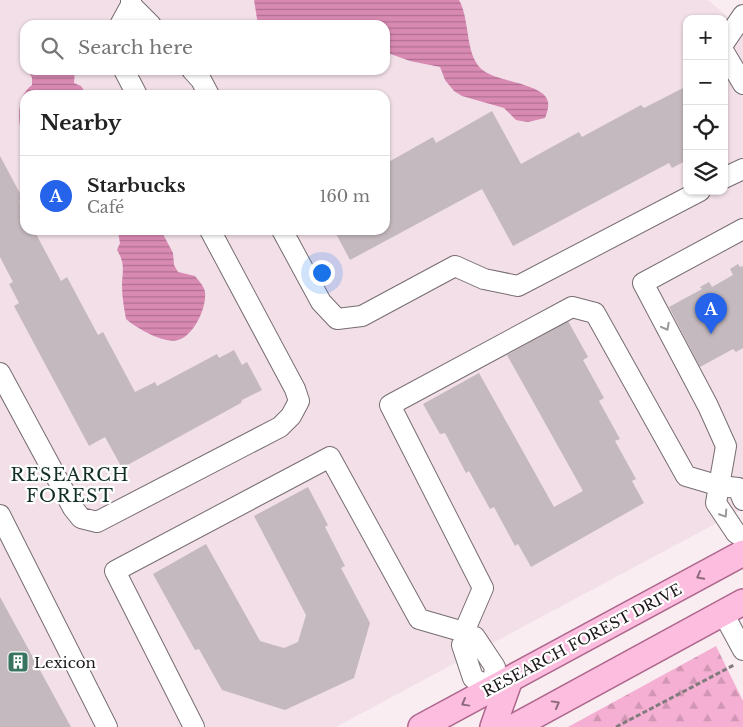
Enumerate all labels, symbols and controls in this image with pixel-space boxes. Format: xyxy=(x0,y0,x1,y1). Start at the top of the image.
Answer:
map controls xyxy=(683,15,728,195)
button: + xyxy=(683,15,728,60)
search box xyxy=(20,20,390,75)
icon: search xyxy=(38,34,66,62)
text: Search here xyxy=(78,36,193,59)
button: − xyxy=(683,60,728,105)
button: locate xyxy=(683,105,728,150)
text: Nearby xyxy=(40,110,121,136)
button: layers xyxy=(683,150,728,195)
text: Starbucks xyxy=(87,174,186,197)
text: A xyxy=(50,186,62,206)
text: 160 m xyxy=(319,186,370,206)
text: Café xyxy=(87,197,124,217)
your location xyxy=(309,260,335,286)
pin: A xyxy=(695,293,727,334)
one-way arrow xyxy=(660,321,670,330)
district label: RESEARCH FOREST xyxy=(11,464,129,507)
one-way arrow xyxy=(718,509,727,518)
one-way arrow xyxy=(696,570,705,580)
street label: RESEARCH FOREST DRIVE xyxy=(479,579,685,701)
building icon: Lexicon xyxy=(6,650,30,674)
place label: Lexicon xyxy=(34,653,96,672)
one-way arrow xyxy=(461,697,470,707)
one-way arrow xyxy=(551,700,560,710)

